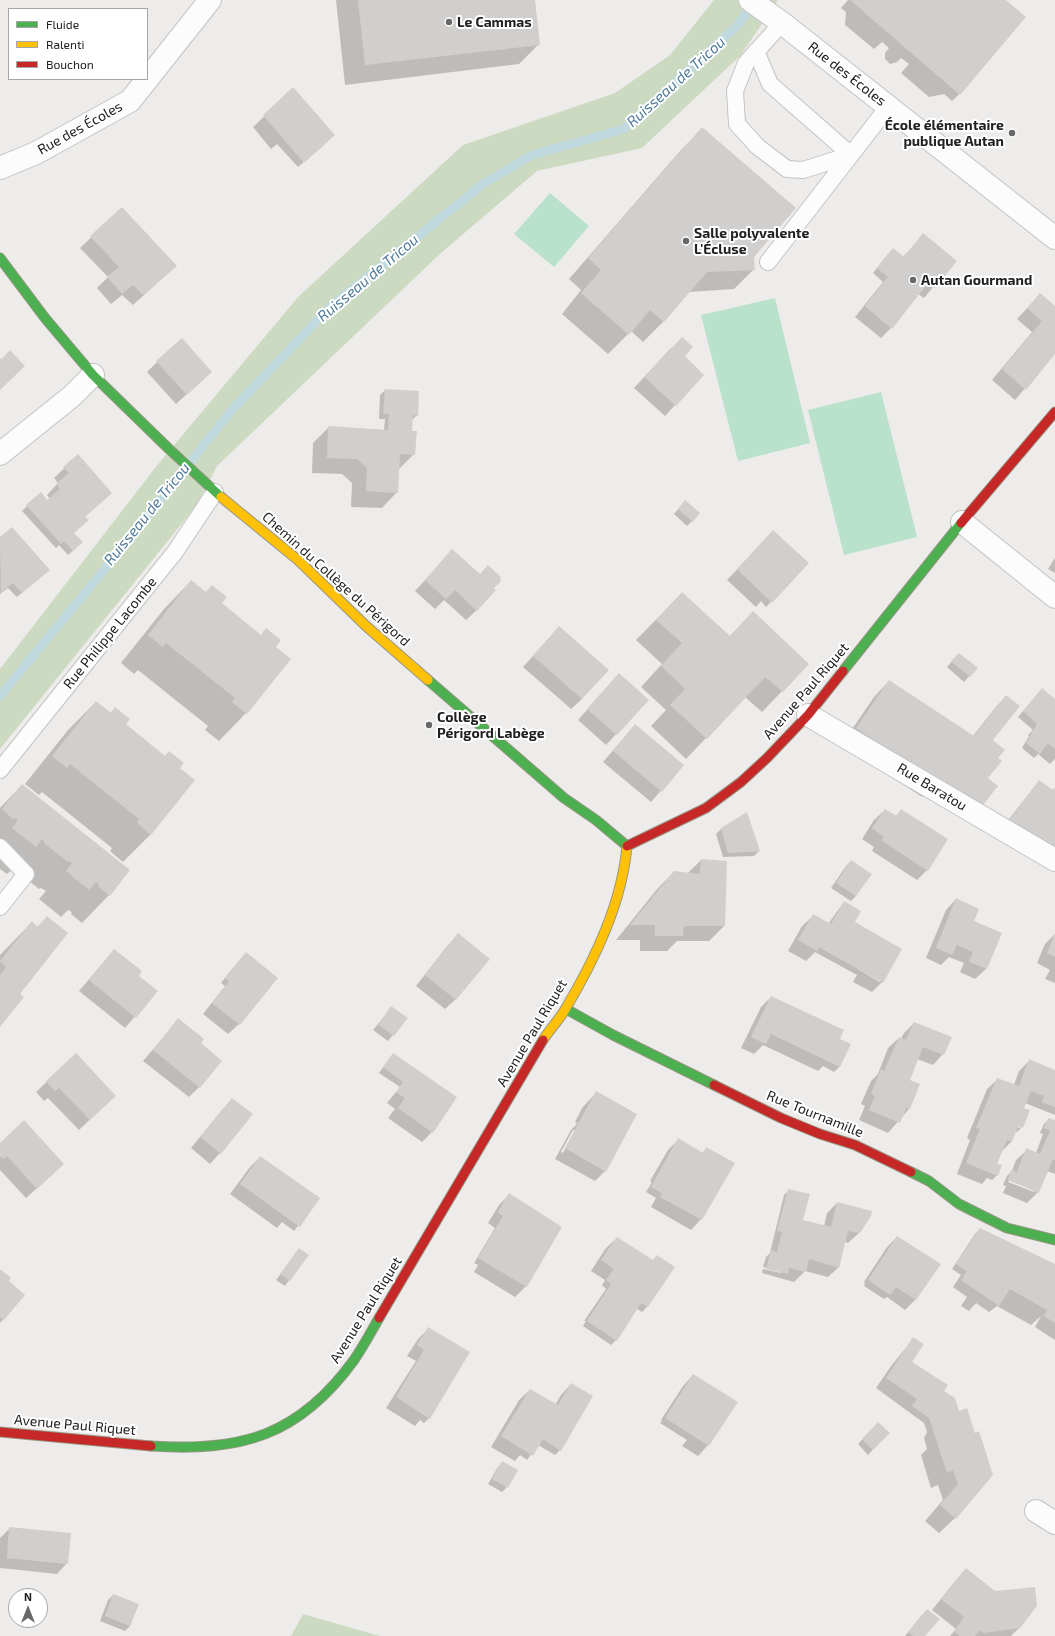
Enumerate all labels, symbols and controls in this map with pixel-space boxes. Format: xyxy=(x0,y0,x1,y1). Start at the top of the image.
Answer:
legend xyxy=(8,8,148,80)
place label: Le Cammas xyxy=(457,14,532,30)
text: Fluide xyxy=(46,17,79,31)
marker: Le Cammas xyxy=(444,17,454,27)
water label: Ruisseau de Tricou xyxy=(623,33,729,131)
text: Ralenti xyxy=(46,37,85,51)
street label: Rue des Écoles xyxy=(805,38,889,110)
text: Bouchon xyxy=(46,57,94,71)
street label: Rue des Écoles xyxy=(35,98,125,158)
place label: École élémentaire publique Autan xyxy=(885,117,1004,150)
marker: École élémentaire publique Autan xyxy=(1007,128,1017,138)
place label: Salle polyvalente L'Écluse xyxy=(694,225,809,258)
water label: Ruisseau de Tricou xyxy=(314,230,422,326)
marker: Salle polyvalente L'Écluse xyxy=(681,236,691,246)
place label: Autan Gourmand xyxy=(921,272,1032,288)
marker: Autan Gourmand xyxy=(908,275,918,285)
water label: Ruisseau de Tricou xyxy=(100,459,194,569)
street label: Chemin du Collège du Périgord xyxy=(259,508,413,650)
street label: Rue Philippe Lacombe xyxy=(60,574,160,692)
street label: Avenue Paul Riquet xyxy=(760,639,852,743)
place label: Collège Périgord Labège xyxy=(437,709,545,742)
marker: Collège Périgord Labège xyxy=(424,720,434,730)
street label: Rue Baratou xyxy=(894,760,970,814)
street label: Avenue Paul Riquet xyxy=(493,976,571,1090)
street label: Rue Tournamille xyxy=(764,1087,866,1141)
street label: Avenue Paul Riquet xyxy=(327,1254,405,1366)
street label: Avenue Paul Riquet xyxy=(13,1411,137,1439)
north arrow xyxy=(8,1588,48,1628)
text: N xyxy=(24,1590,32,1603)

